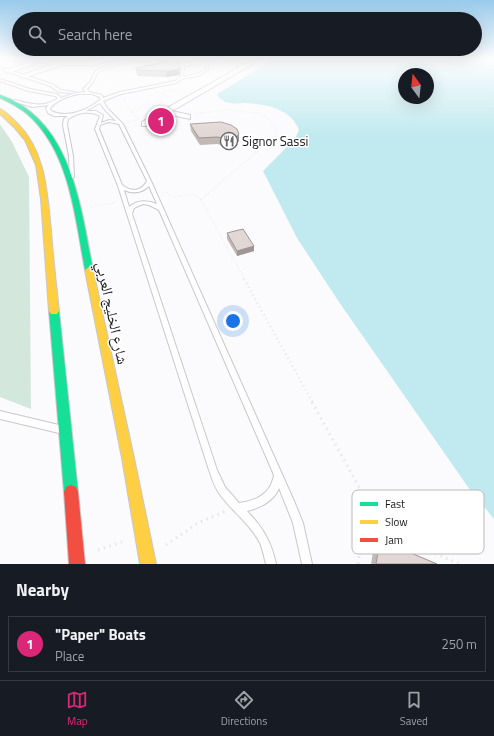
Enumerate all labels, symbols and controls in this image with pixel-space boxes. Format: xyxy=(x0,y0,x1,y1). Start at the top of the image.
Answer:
search box xyxy=(12,12,482,56)
icon: search xyxy=(26,23,48,45)
text: Search here xyxy=(58,23,132,46)
north arrow xyxy=(398,68,434,104)
pin: 1 xyxy=(148,106,174,136)
restaurant icon: Signor Sassi xyxy=(219,131,239,151)
place label: Signor Sassi xyxy=(242,131,308,151)
street label: شارع الخليج العربي xyxy=(90,259,135,367)
your location xyxy=(223,311,243,331)
legend xyxy=(352,490,484,554)
text: Fast xyxy=(385,496,405,512)
text: Slow xyxy=(385,514,408,530)
text: Jam xyxy=(385,532,403,548)
text: Nearby xyxy=(16,577,69,603)
text: "Paper" Boats xyxy=(55,623,146,646)
text: 1 xyxy=(26,634,34,654)
text: 250 m xyxy=(441,634,477,654)
text: Place xyxy=(55,646,84,666)
tab: Map xyxy=(66,689,88,729)
tab: Directions xyxy=(221,689,267,729)
tab: Saved xyxy=(400,689,428,729)

